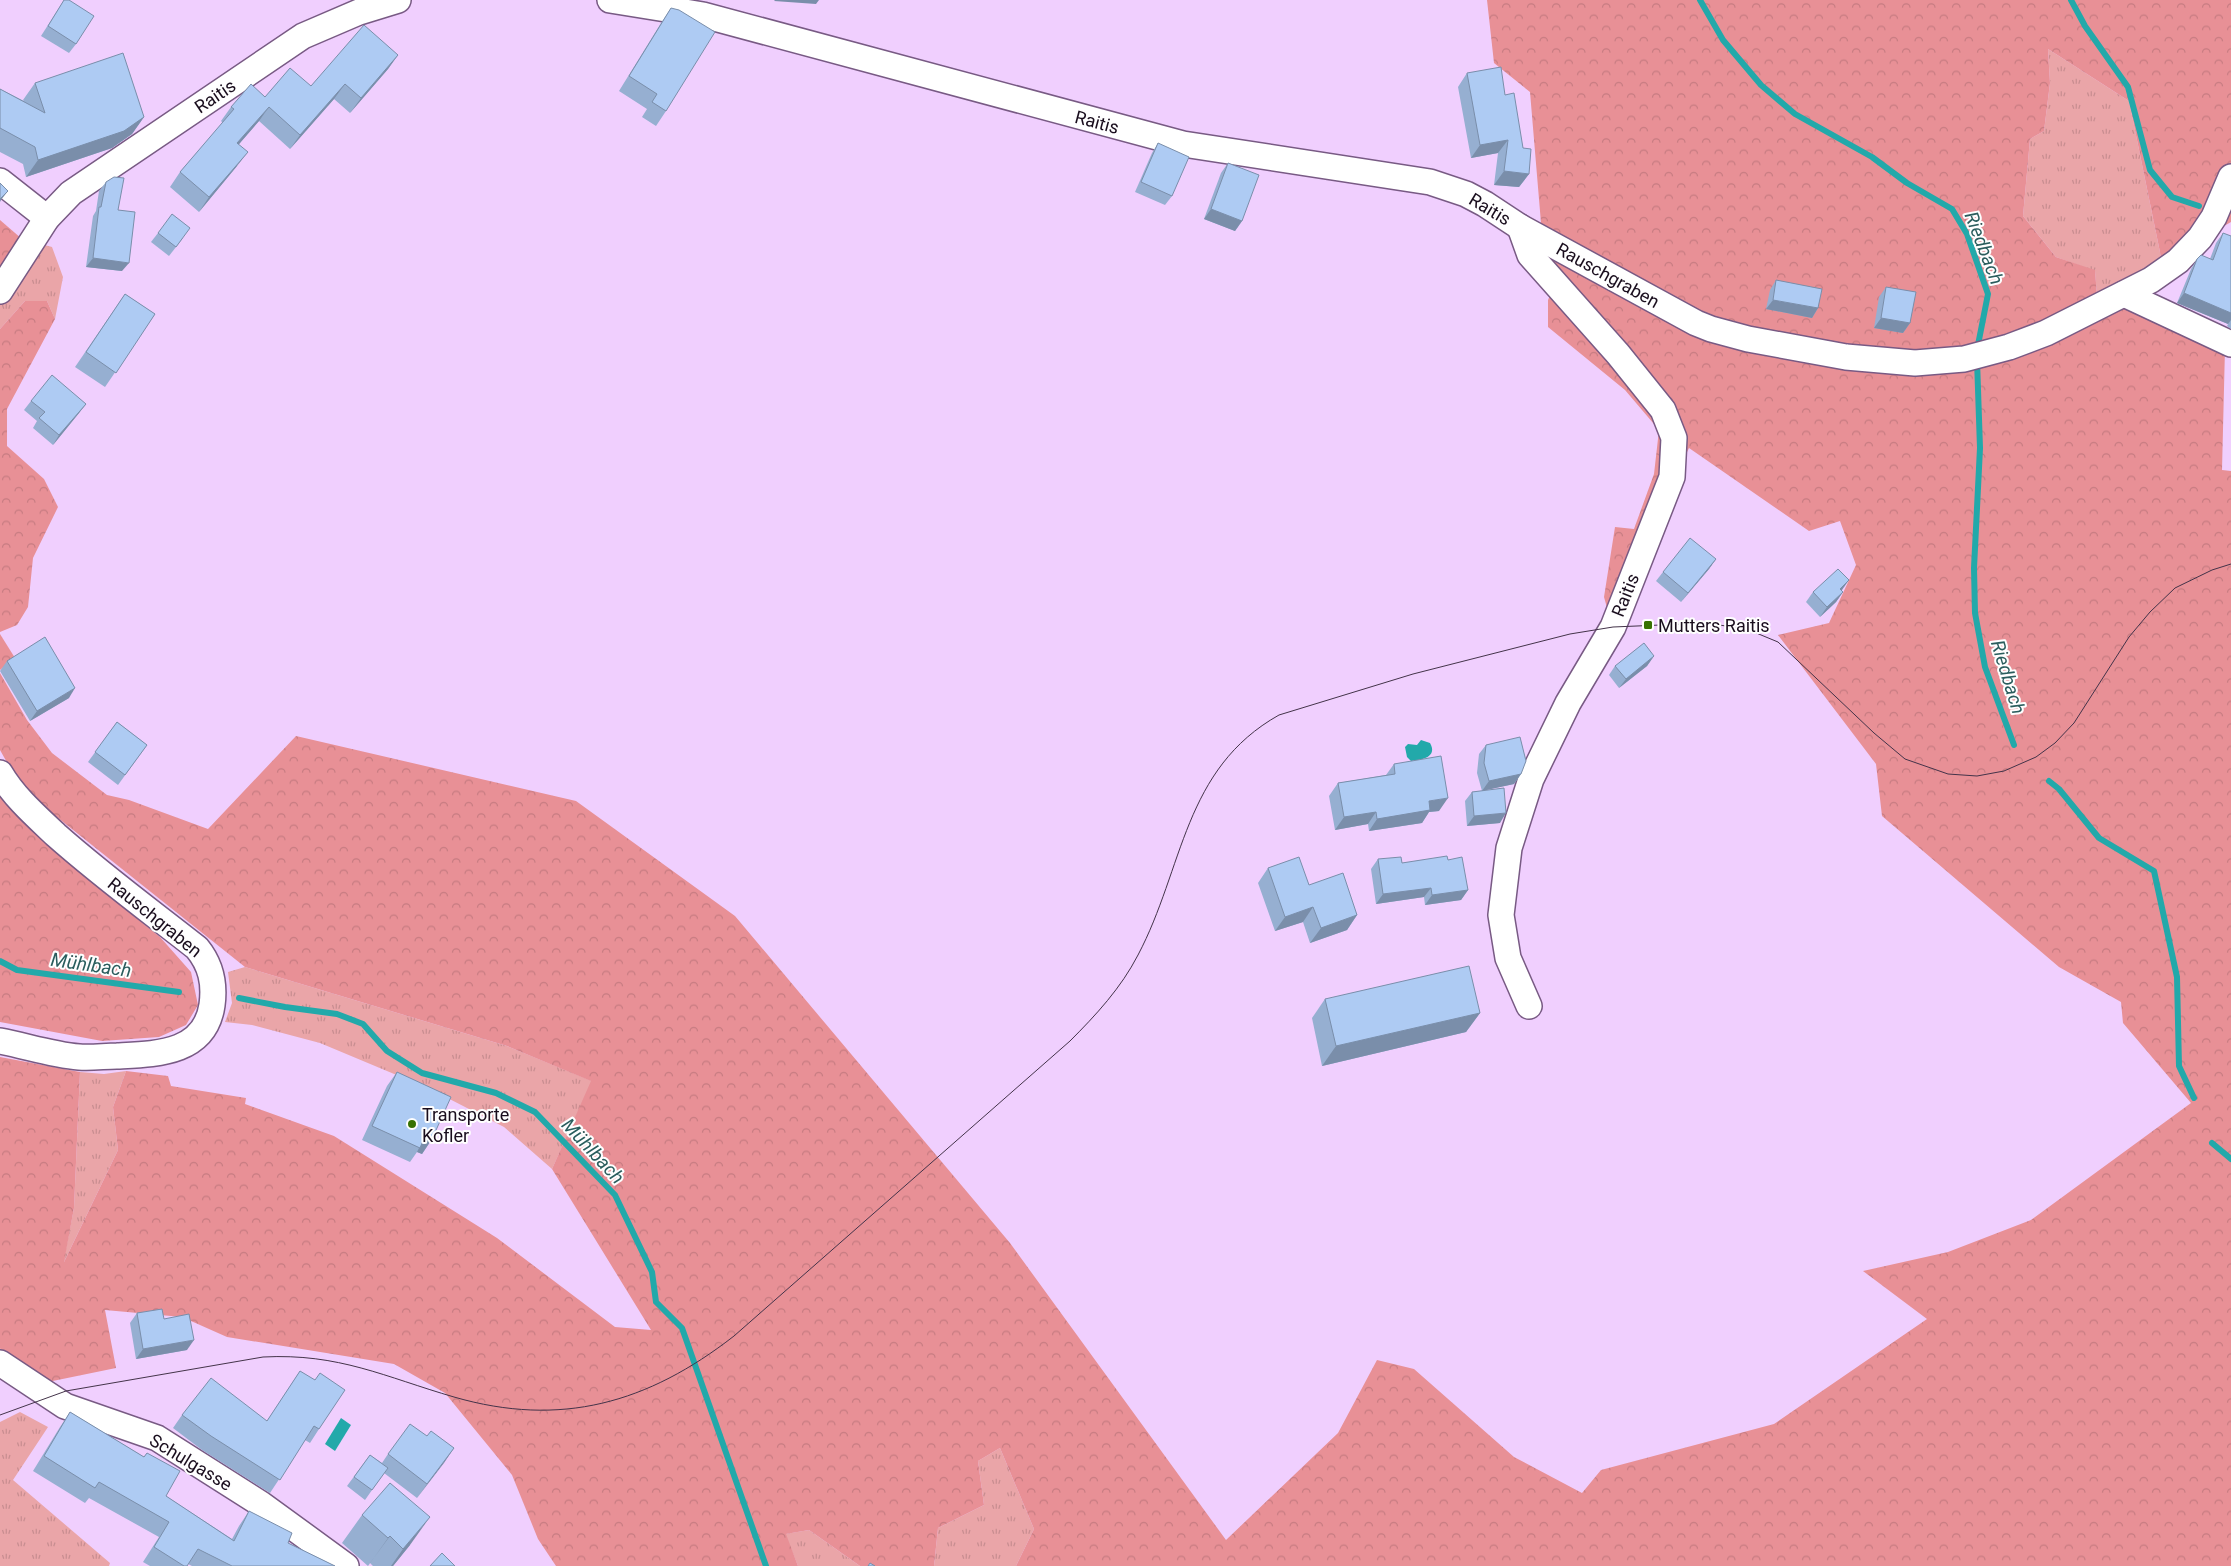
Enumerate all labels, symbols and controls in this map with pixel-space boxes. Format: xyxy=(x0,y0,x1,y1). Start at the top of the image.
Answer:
street label: Raitis xyxy=(191,75,239,117)
street label: Raitis xyxy=(1073,106,1121,138)
street label: Raitis xyxy=(1465,188,1515,230)
water label: Riedbach xyxy=(1960,208,2008,288)
street label: Rauschgraben xyxy=(1553,238,1663,312)
street label: Raitis xyxy=(1607,570,1643,620)
place label: Mutters Raitis xyxy=(1658,615,1770,636)
marker: Mutters Raitis xyxy=(1642,619,1654,631)
water label: Riedbach xyxy=(1986,637,2030,717)
street label: Rauschgraben xyxy=(104,873,206,961)
water label: Mühlbach xyxy=(49,948,133,982)
place label: Transporte Kofler xyxy=(422,1104,509,1146)
water label: Mühlbach xyxy=(557,1114,629,1188)
marker: Transporte Kofler xyxy=(406,1118,418,1130)
street label: Schulgasse xyxy=(146,1429,236,1495)

